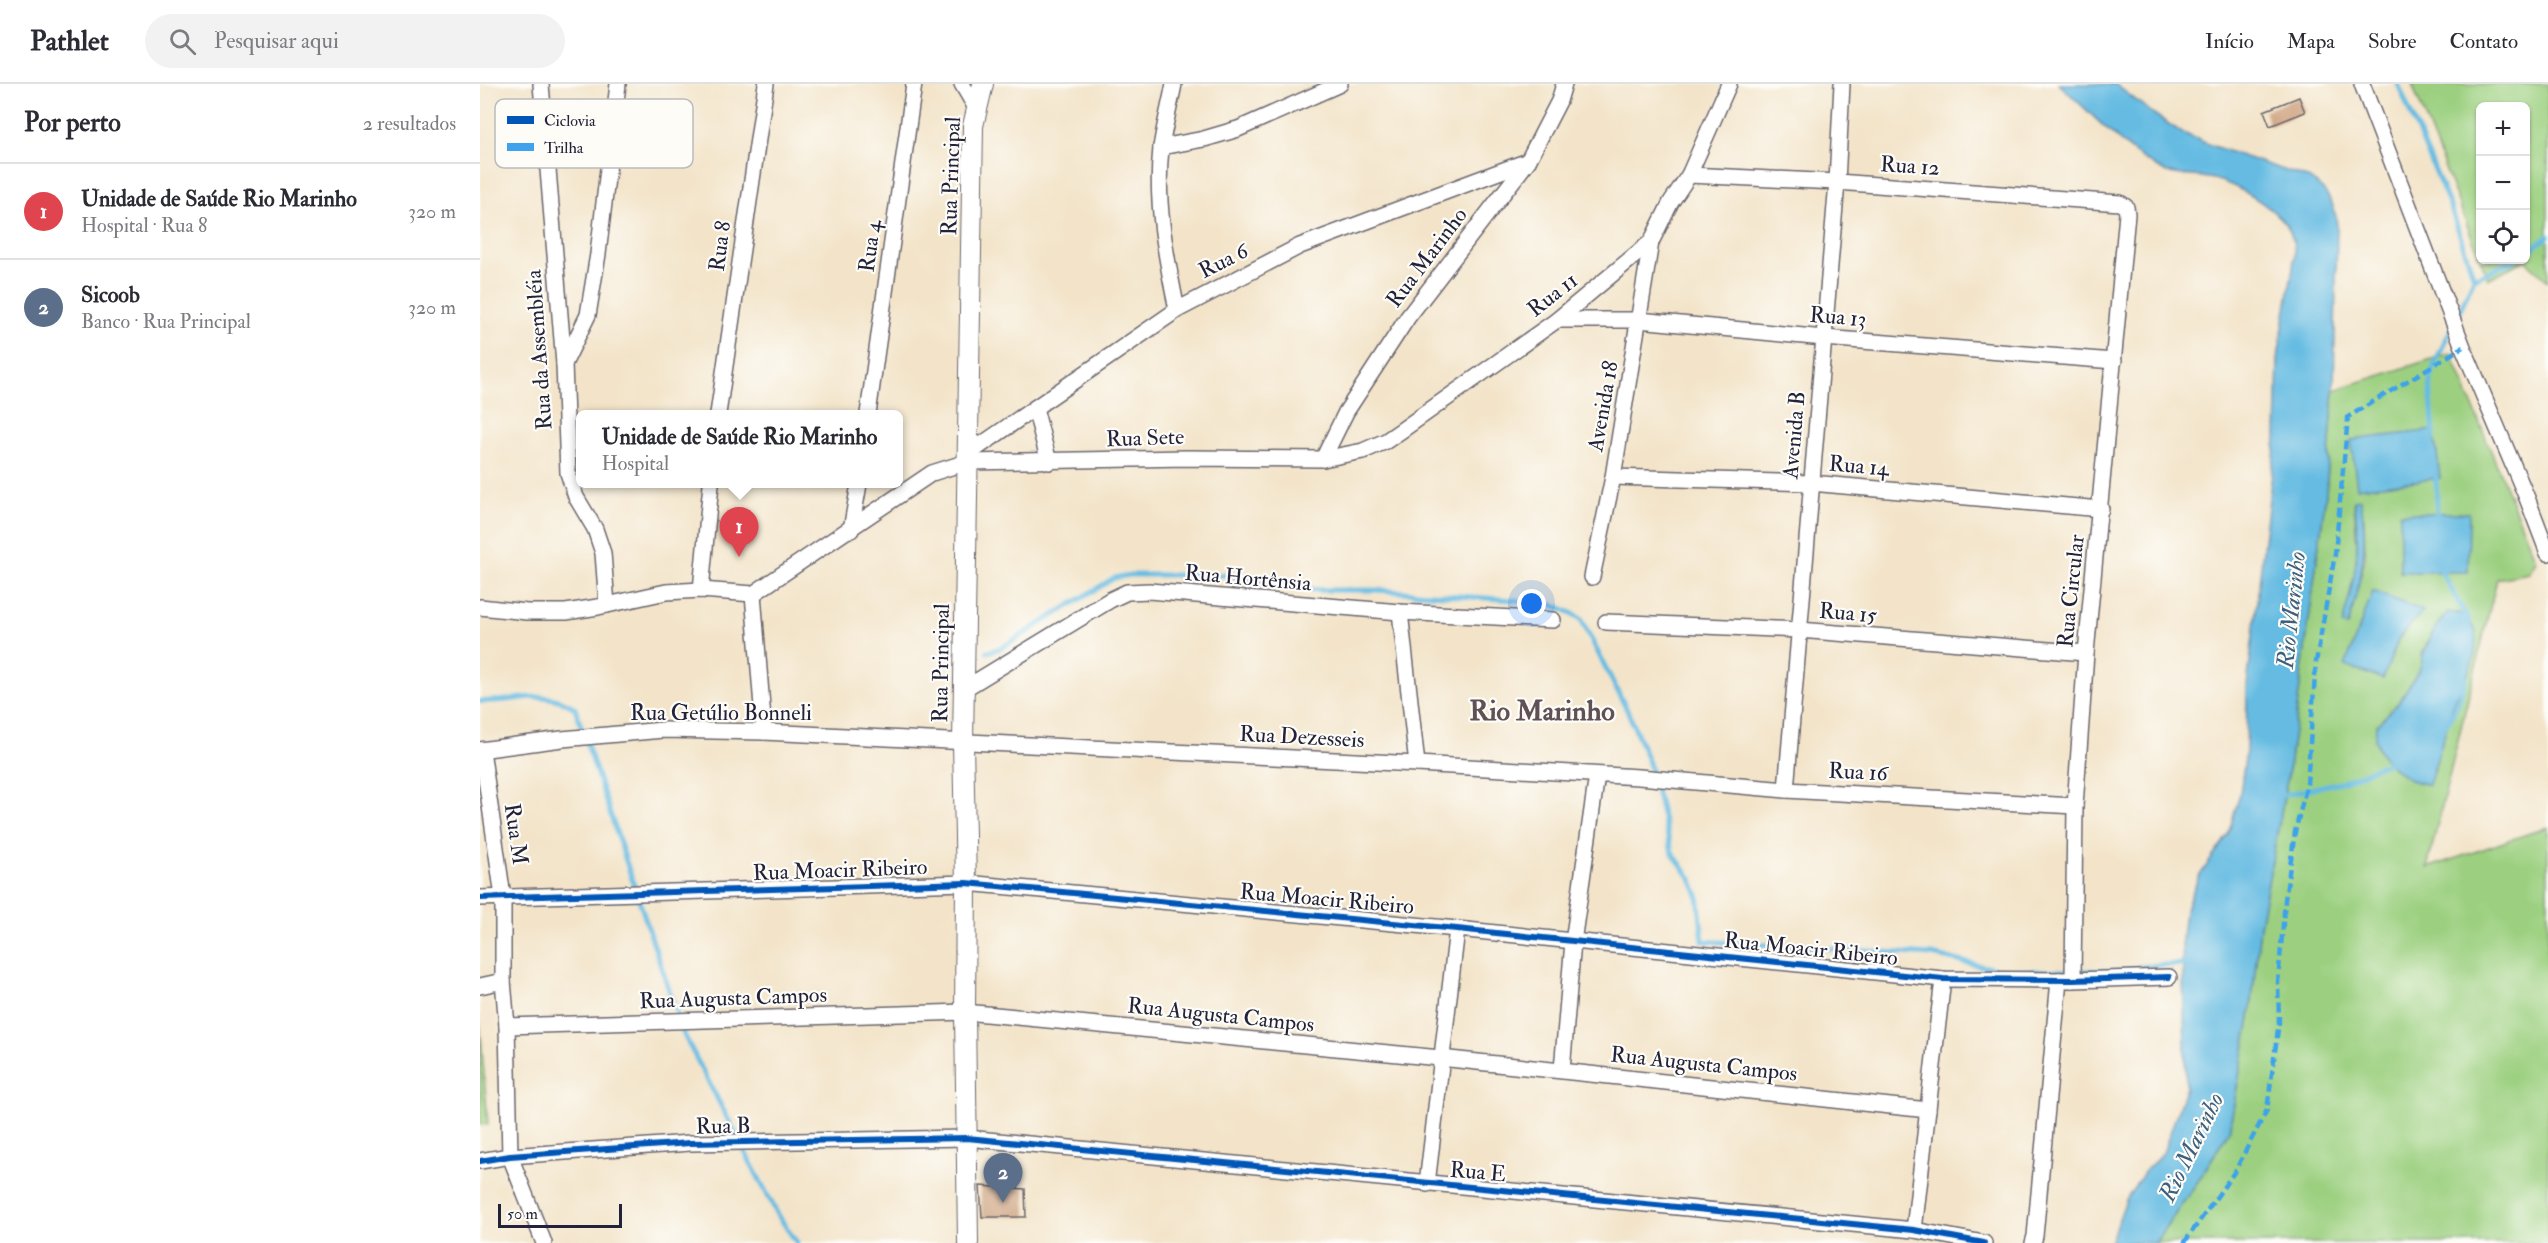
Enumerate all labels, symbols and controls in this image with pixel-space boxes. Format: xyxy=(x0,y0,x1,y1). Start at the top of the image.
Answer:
search box xyxy=(145,14,565,68)
text: Pathlet xyxy=(30,24,109,59)
icon: search xyxy=(166,25,199,58)
text: Pesquisar aqui xyxy=(214,27,339,55)
text: Início xyxy=(2205,28,2254,55)
text: Mapa xyxy=(2287,28,2335,55)
text: Sobre xyxy=(2368,28,2417,55)
text: Contato xyxy=(2450,28,2518,55)
legend xyxy=(495,99,693,168)
map controls xyxy=(2476,102,2530,264)
button: + xyxy=(2476,102,2530,156)
text: Por perto xyxy=(24,107,121,139)
text: 2 resultados xyxy=(363,111,456,136)
text: Ciclovia xyxy=(544,111,596,131)
street label: Rua Principal xyxy=(935,116,968,236)
text: Trilha xyxy=(544,138,584,158)
street label: Rua 12 xyxy=(1879,150,1941,182)
button: − xyxy=(2476,156,2530,210)
text: Unidade de Saúde Rio Marinho xyxy=(81,185,357,213)
text: 1 xyxy=(40,199,47,224)
text: 320 m xyxy=(408,199,456,224)
street label: Rua Marinho xyxy=(1380,202,1474,313)
button: locate xyxy=(2476,210,2530,264)
text: Hospital · Rua 8 xyxy=(81,213,207,238)
street label: Rua 4 xyxy=(852,217,888,274)
street label: Rua 8 xyxy=(703,219,737,273)
street label: Rua 6 xyxy=(1194,236,1255,285)
street label: Rua 11 xyxy=(1522,266,1583,323)
street label: Rua da Assembléia xyxy=(519,268,559,431)
text: Sicoob xyxy=(81,281,140,309)
text: 2 xyxy=(38,295,49,320)
text: 320 m xyxy=(408,295,456,320)
street label: Rua 13 xyxy=(1808,301,1867,333)
text: Banco · Rua Principal xyxy=(81,309,251,334)
street label: Avenida 18 xyxy=(1581,359,1625,455)
street label: Avenida B xyxy=(1776,390,1812,481)
popup xyxy=(576,410,903,488)
text: Unidade de Saúde Rio Marinho xyxy=(602,423,877,451)
street label: Rua Sete xyxy=(1105,423,1185,453)
street label: Rua 14 xyxy=(1828,449,1891,483)
text: Hospital xyxy=(602,451,669,476)
pin: 1 xyxy=(720,508,758,557)
street label: Rua Circular xyxy=(2051,532,2091,649)
water label: Rio Marinho xyxy=(2270,550,2313,671)
street label: Rua Hortênsia xyxy=(1183,559,1313,598)
your location xyxy=(1517,589,1546,618)
street label: Rua 15 xyxy=(1818,597,1878,630)
street label: Rua Principal xyxy=(926,603,957,723)
district label: Rio Marinho xyxy=(1469,694,1615,729)
street label: Rua Getúlio Bonneli xyxy=(630,699,812,727)
street label: Rua Dezesseis xyxy=(1239,720,1365,754)
street label: Rua 16 xyxy=(1828,756,1890,788)
street label: Rua M xyxy=(498,802,534,867)
street label: Rua Moacir Ribeiro xyxy=(752,853,928,887)
street label: Rua Moacir Ribeiro xyxy=(1239,877,1415,921)
street label: Rua Moacir Ribeiro xyxy=(1723,926,1899,972)
street label: Rua Augusta Campos xyxy=(639,981,827,1016)
street label: Rua Augusta Campos xyxy=(1126,991,1316,1040)
street label: Rua Augusta Campos xyxy=(1609,1040,1799,1089)
water label: Rio Marinho xyxy=(2151,1088,2231,1208)
street label: Rua B xyxy=(695,1112,751,1140)
pin: 2 xyxy=(984,1154,1022,1203)
street label: Rua E xyxy=(1449,1156,1507,1188)
scale bar xyxy=(498,1201,622,1228)
text: 50 m xyxy=(507,1204,538,1224)

